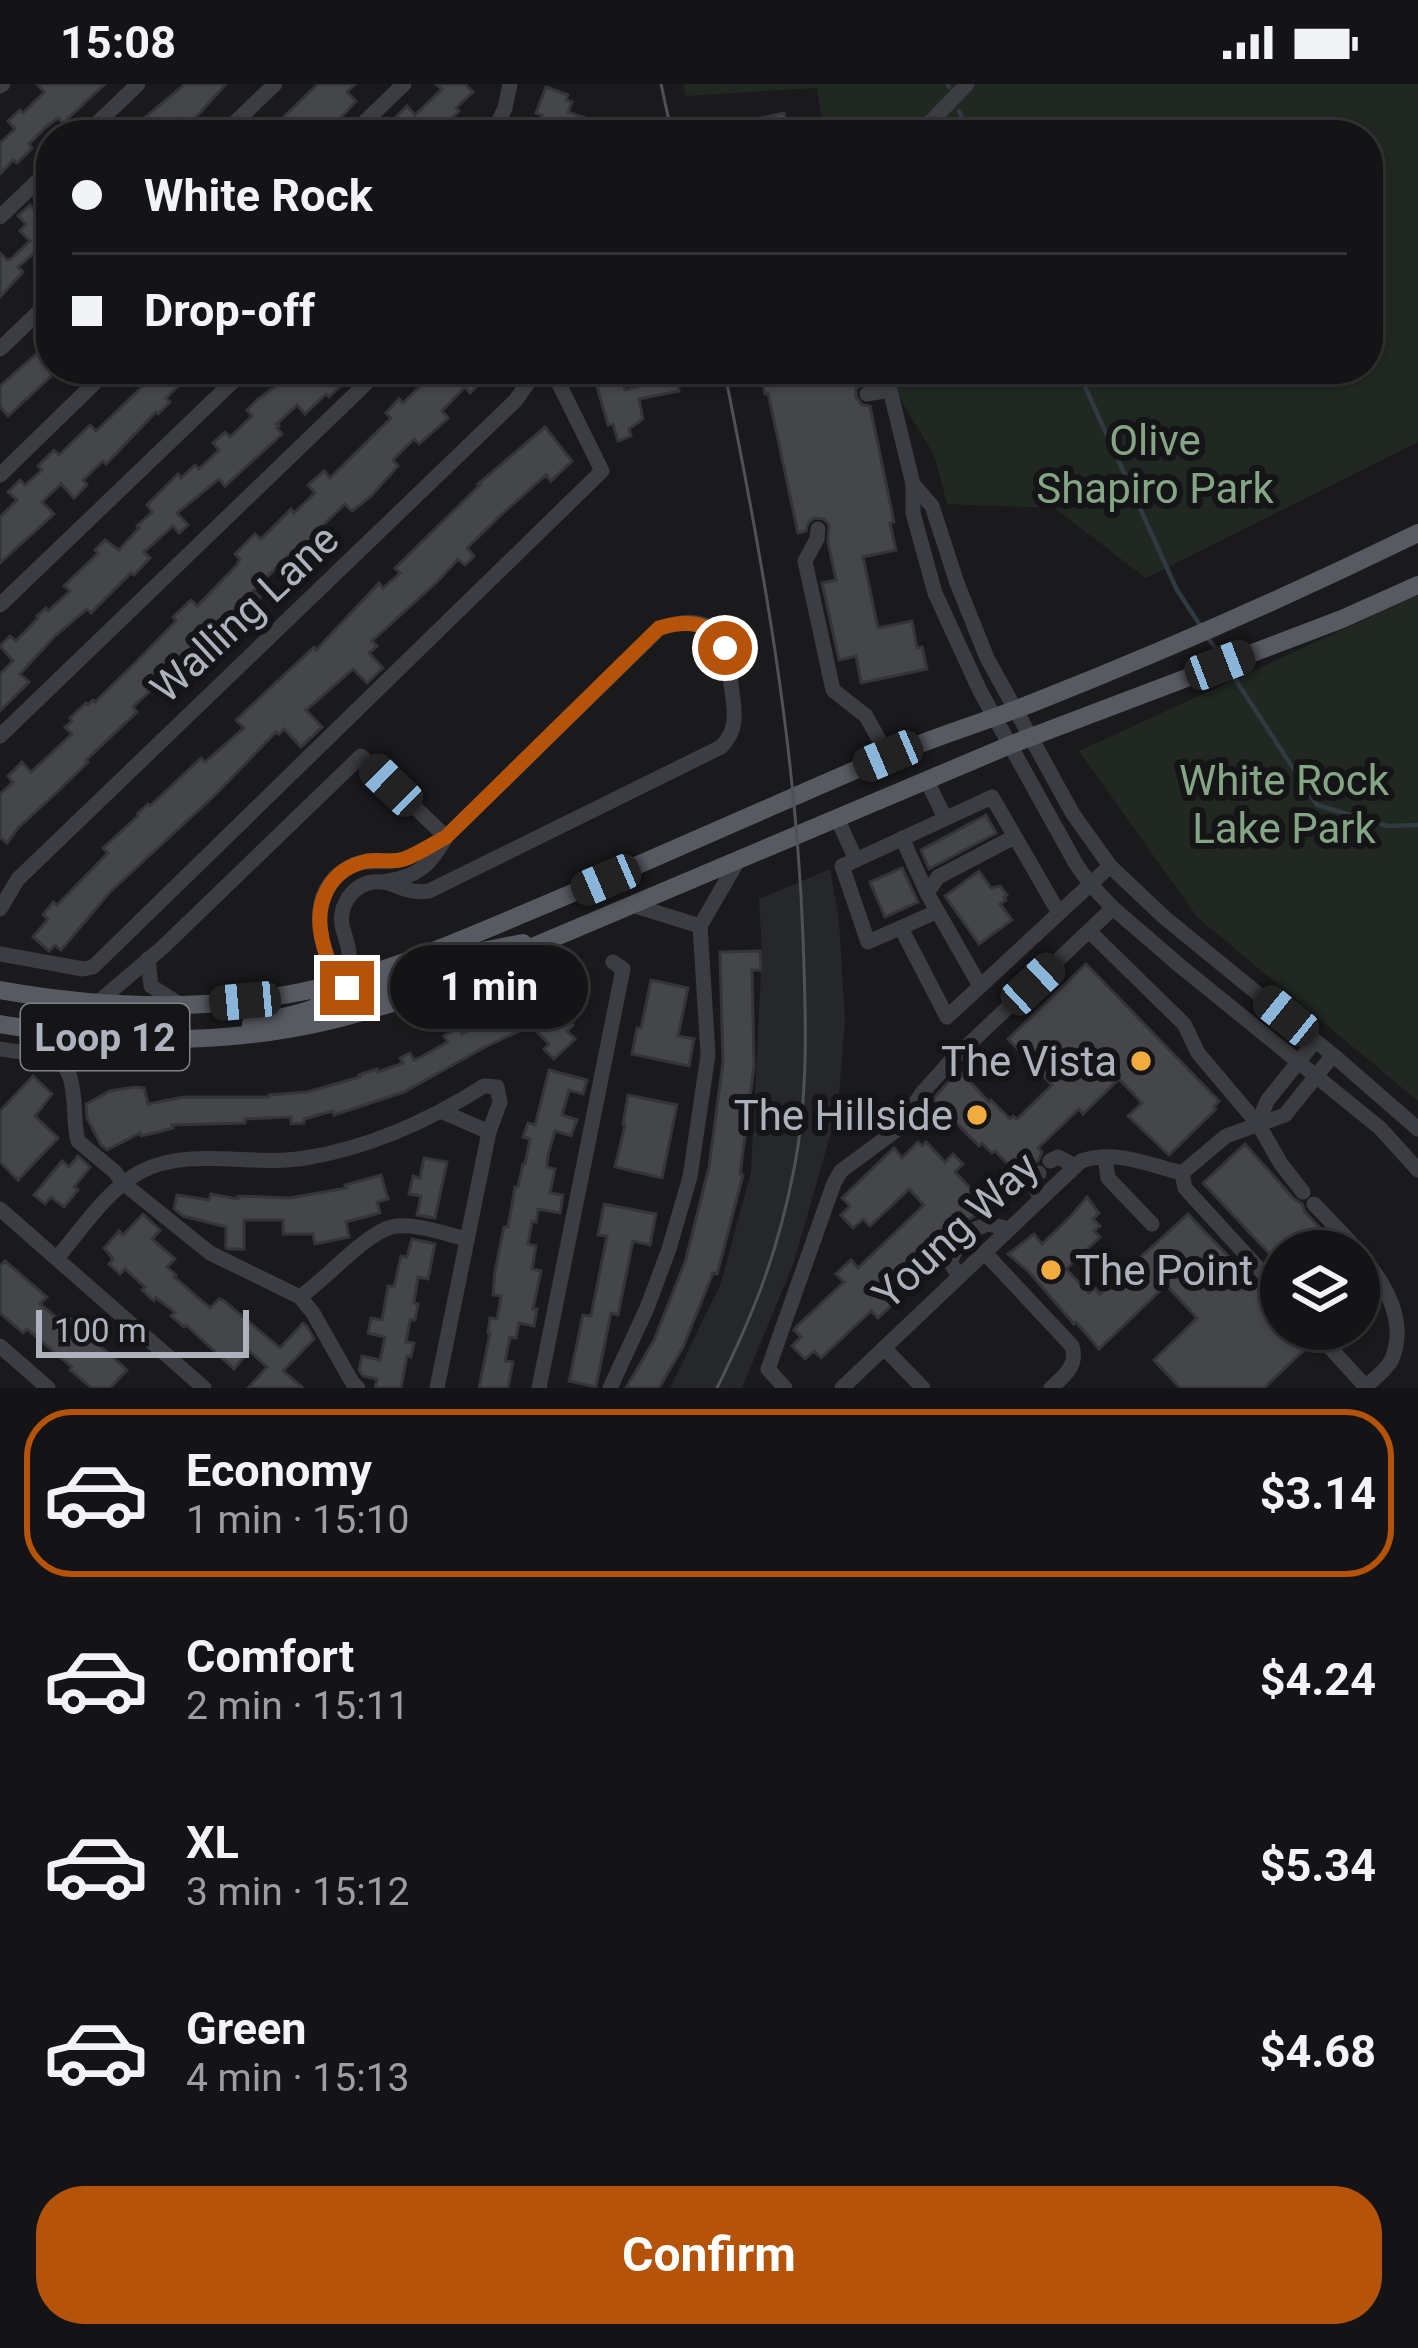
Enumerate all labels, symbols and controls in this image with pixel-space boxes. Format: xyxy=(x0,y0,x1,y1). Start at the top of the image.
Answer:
text: 15:08 xyxy=(60,16,176,69)
text: White Rock xyxy=(144,169,373,222)
text: Drop-off xyxy=(144,284,315,337)
park label: Olive Shapiro Park xyxy=(1036,416,1274,513)
street label: Walling Lane xyxy=(141,514,348,713)
route start xyxy=(698,621,752,675)
car xyxy=(1180,635,1260,695)
car xyxy=(848,725,928,787)
car xyxy=(353,747,429,823)
park label: White Rock Lake Park xyxy=(1179,756,1390,853)
car xyxy=(566,849,646,911)
callout: 1 min xyxy=(389,946,587,1030)
car xyxy=(994,946,1072,1022)
route end xyxy=(320,961,374,1015)
text: 1 min xyxy=(440,964,538,1010)
car xyxy=(1247,979,1325,1053)
car xyxy=(208,980,282,1022)
road number: Loop 12 xyxy=(21,1004,189,1070)
place label: The Vista xyxy=(941,1037,1117,1086)
marker: The Vista xyxy=(1128,1048,1154,1074)
place label: The Hillside xyxy=(734,1091,953,1140)
marker: The Hillside xyxy=(964,1102,990,1128)
street label: Young Way xyxy=(863,1142,1048,1319)
map controls xyxy=(1260,1230,1380,1350)
button: layers xyxy=(1260,1230,1380,1350)
place label: The Point xyxy=(1075,1246,1253,1295)
marker: The Point xyxy=(1038,1257,1064,1283)
scale bar xyxy=(36,1304,249,1357)
text: 100 m xyxy=(54,1311,147,1350)
icon: car xyxy=(42,1439,150,1547)
text: Economy xyxy=(186,1444,372,1497)
text: $3.14 xyxy=(1260,1467,1376,1520)
text: 1 min · 15:10 xyxy=(186,1497,409,1543)
icon: car xyxy=(42,1625,150,1733)
text: Comfort xyxy=(186,1630,354,1683)
text: $4.24 xyxy=(1260,1653,1376,1706)
text: 2 min · 15:11 xyxy=(186,1683,409,1729)
icon: car xyxy=(42,1811,150,1919)
text: XL xyxy=(186,1816,239,1869)
text: $5.34 xyxy=(1260,1839,1376,1892)
text: 3 min · 15:12 xyxy=(186,1869,409,1915)
icon: car xyxy=(42,1997,150,2105)
text: Green xyxy=(186,2002,307,2055)
text: $4.68 xyxy=(1260,2025,1376,2078)
text: 4 min · 15:13 xyxy=(186,2055,409,2101)
button: Confirm xyxy=(36,2186,1382,2324)

